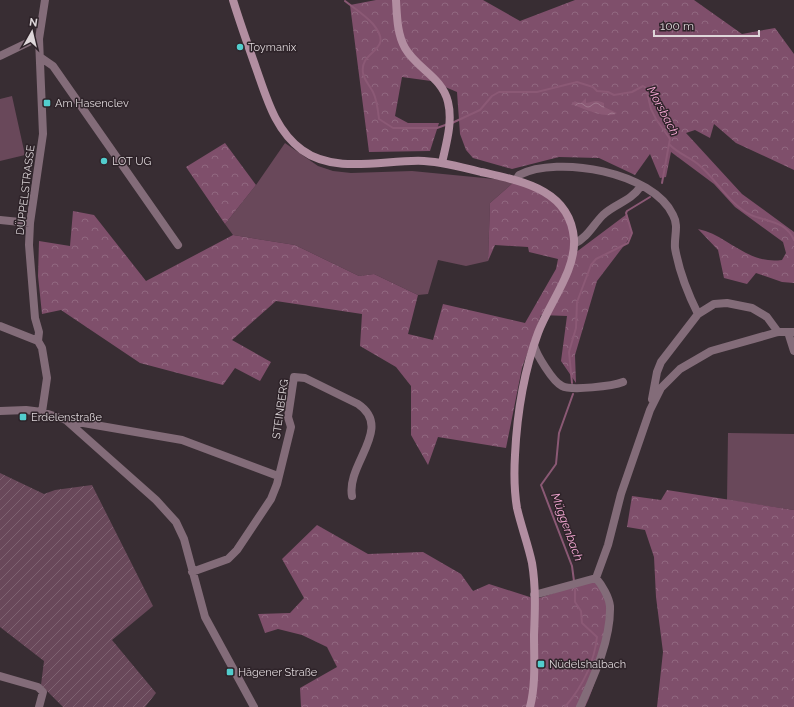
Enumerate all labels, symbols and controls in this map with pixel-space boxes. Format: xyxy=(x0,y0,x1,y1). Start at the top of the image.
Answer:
north arrow xyxy=(12,12,52,52)
scale bar xyxy=(654,12,759,38)
text: N xyxy=(28,16,38,30)
text: 100 m xyxy=(660,19,694,33)
place label: Toymanix xyxy=(248,41,297,54)
marker: Toymanix xyxy=(235,42,245,52)
water label: Morsbach xyxy=(644,84,682,138)
place label: Am Hasenclev xyxy=(55,97,129,110)
marker: Am Hasenclev xyxy=(42,98,52,108)
street label: DÜPPELSTRASSE xyxy=(14,144,38,236)
place label: LOT UG xyxy=(112,155,152,168)
marker: LOT UG xyxy=(99,156,109,166)
street label: STEINBERG xyxy=(270,378,291,440)
place label: Erdelenstraße xyxy=(31,411,102,424)
marker: Erdelenstraße xyxy=(18,412,28,422)
water label: Müggenbach xyxy=(548,491,586,563)
place label: Nüdelshalbach xyxy=(549,658,626,671)
marker: Nüdelshalbach xyxy=(536,659,546,669)
place label: Hägener Straße xyxy=(238,666,318,679)
marker: Hägener Straße xyxy=(225,667,235,677)

